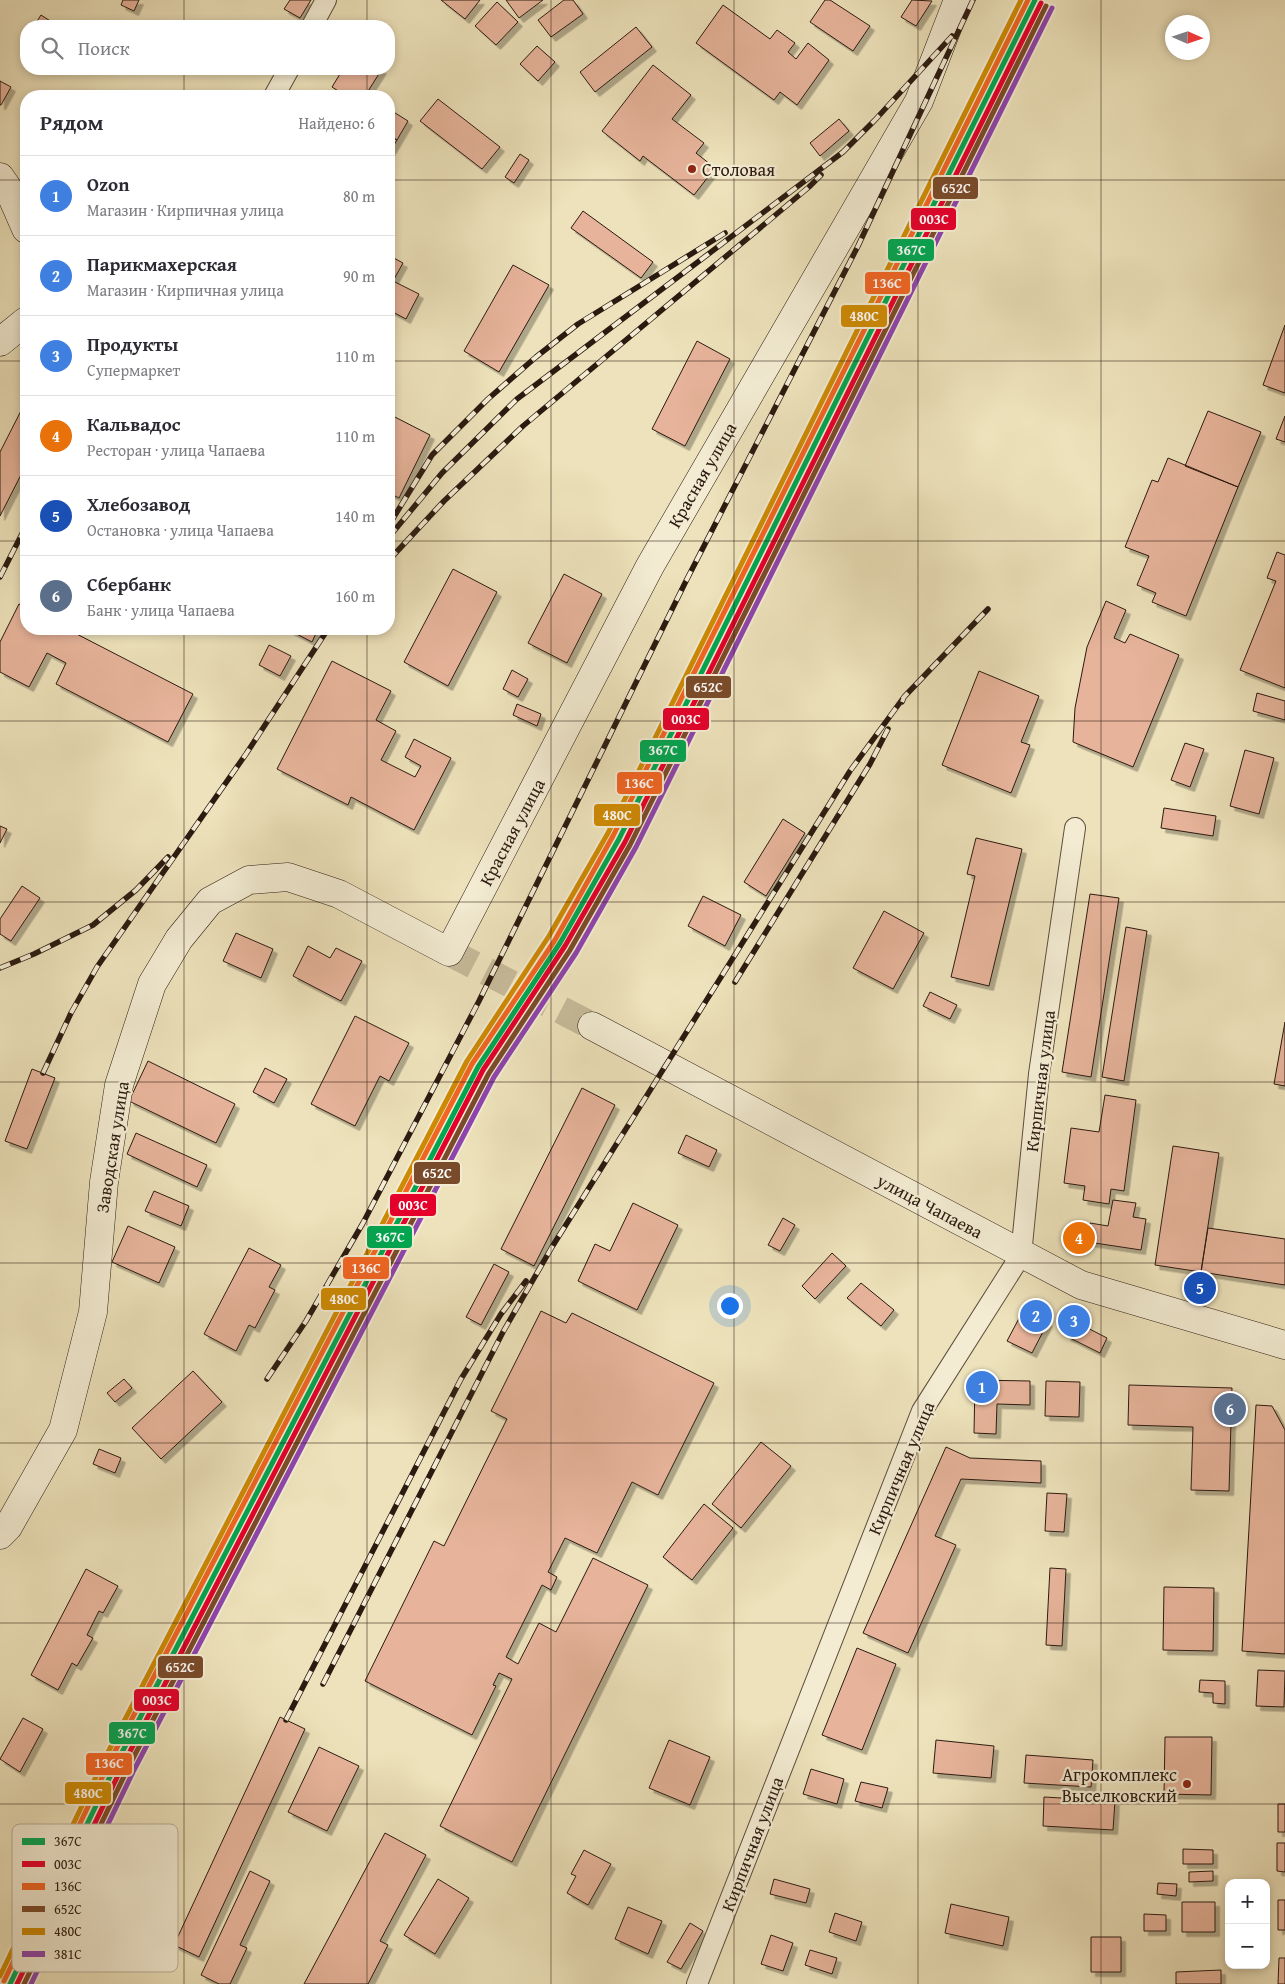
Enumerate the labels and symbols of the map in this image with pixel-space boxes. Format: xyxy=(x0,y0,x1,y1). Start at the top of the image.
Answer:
north arrow xyxy=(1165,15,1210,60)
place label: Столовая xyxy=(702,156,775,183)
marker: Столовая xyxy=(686,163,698,175)
line badge: 652С xyxy=(932,176,979,200)
text: 652С xyxy=(941,178,971,198)
line badge: 003С xyxy=(910,207,957,231)
text: 003С xyxy=(919,209,949,229)
line badge: 367С xyxy=(887,238,935,262)
text: 367С xyxy=(896,240,926,260)
line badge: 136С xyxy=(864,271,911,295)
text: 136С xyxy=(872,273,902,293)
line badge: 480С xyxy=(840,304,888,328)
text: 480С xyxy=(849,306,879,326)
street label: Красная улица xyxy=(661,417,743,533)
line badge: 652С xyxy=(685,675,732,699)
text: 652С xyxy=(693,677,723,697)
line badge: 003С xyxy=(662,707,710,731)
text: 003С xyxy=(671,709,701,729)
line badge: 367С xyxy=(639,739,687,763)
text: 367С xyxy=(648,740,678,760)
line badge: 136С xyxy=(616,771,663,795)
street label: Красная улица xyxy=(472,773,552,890)
text: 136С xyxy=(624,773,654,793)
line badge: 480С xyxy=(593,803,641,827)
text: 480С xyxy=(602,805,632,825)
street label: Кирпичная улица xyxy=(1018,1008,1062,1153)
street label: Заводская улица xyxy=(88,1079,136,1215)
line badge: 652С xyxy=(413,1161,461,1185)
text: 652С xyxy=(422,1163,452,1183)
street label: улица Чапаева xyxy=(871,1166,988,1245)
line badge: 003С xyxy=(389,1193,437,1217)
text: 003С xyxy=(398,1195,428,1215)
pin: 4 xyxy=(1063,1219,1095,1257)
line badge: 367С xyxy=(366,1225,413,1249)
text: 367С xyxy=(375,1227,405,1247)
line badge: 136С xyxy=(342,1256,390,1280)
text: 136С xyxy=(351,1258,381,1278)
pin: 5 xyxy=(1184,1269,1216,1307)
line badge: 480С xyxy=(320,1287,367,1311)
text: 480С xyxy=(329,1289,359,1309)
your location xyxy=(717,1293,743,1319)
pin: 2 xyxy=(1020,1297,1052,1335)
pin: 3 xyxy=(1058,1302,1090,1340)
pin: 1 xyxy=(966,1368,998,1406)
pin: 6 xyxy=(1214,1390,1246,1428)
street label: Кирпичная улица xyxy=(861,1397,941,1539)
line badge: 652С xyxy=(157,1655,204,1679)
text: 652С xyxy=(165,1657,195,1677)
line badge: 003С xyxy=(133,1688,180,1712)
text: 003С xyxy=(142,1690,172,1710)
line badge: 367С xyxy=(108,1721,156,1745)
text: 367С xyxy=(117,1723,147,1743)
line badge: 136С xyxy=(85,1752,133,1776)
text: 136С xyxy=(94,1753,124,1773)
place label: Агрокомплекс Выселковский xyxy=(1062,1761,1177,1809)
street label: Кирпичная улица xyxy=(714,1772,790,1915)
marker: Агрокомплекс Выселковский xyxy=(1181,1778,1193,1790)
line badge: 480С xyxy=(64,1781,112,1805)
text: 480С xyxy=(73,1783,103,1803)
legend xyxy=(12,1824,178,1972)
text: 367С xyxy=(54,1831,82,1851)
text: 003С xyxy=(54,1854,82,1874)
text: 136С xyxy=(54,1876,82,1896)
text: 652С xyxy=(54,1899,82,1919)
text: 480С xyxy=(54,1921,82,1941)
text: 381С xyxy=(54,1944,82,1964)

